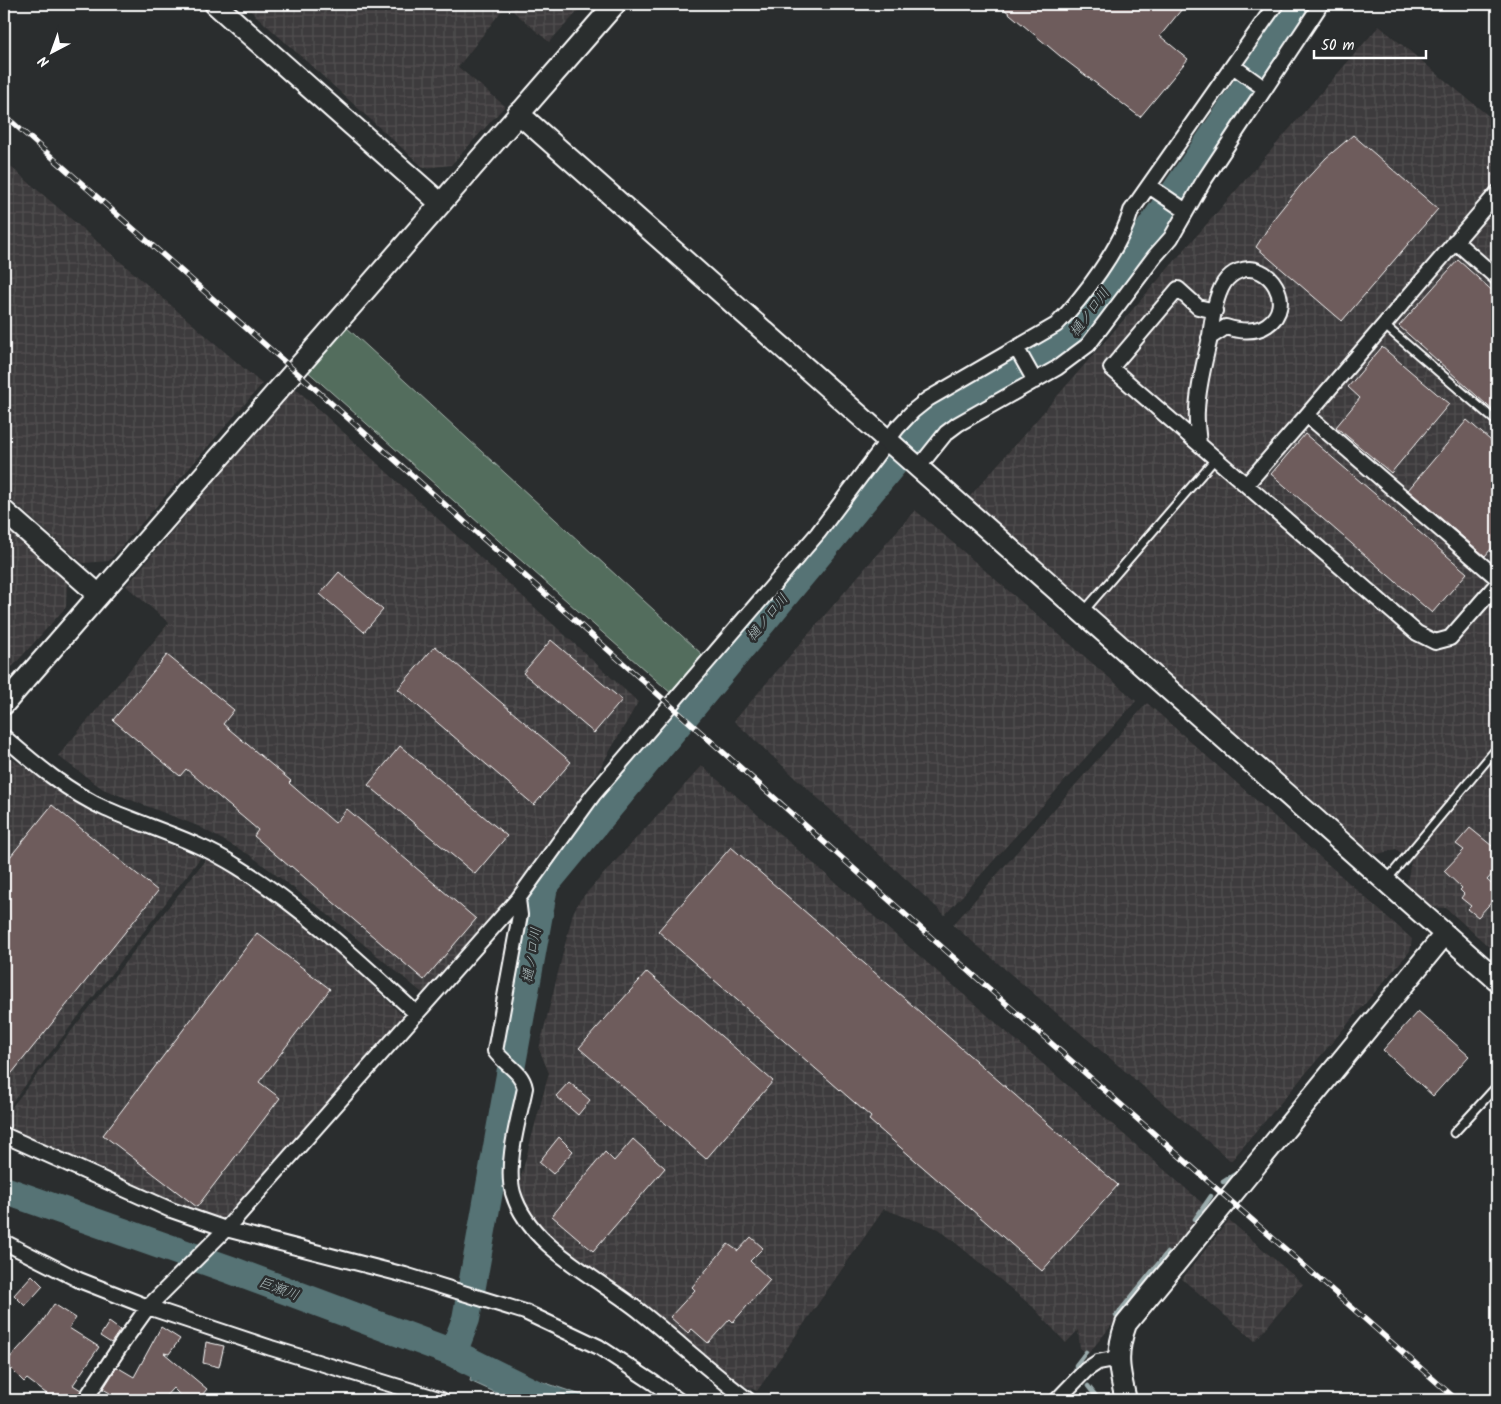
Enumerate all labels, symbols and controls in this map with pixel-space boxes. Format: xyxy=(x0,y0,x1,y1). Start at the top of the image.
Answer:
north arrow xyxy=(28,28,78,78)
scale bar xyxy=(1314,28,1426,60)
text: 50 m xyxy=(1321,34,1355,58)
text: N xyxy=(33,50,55,72)
water label: 樋ノ口川 xyxy=(1064,284,1115,342)
water label: 樋ノ口川 xyxy=(741,589,794,646)
water label: 樋ノ口川 xyxy=(516,926,548,985)
water label: 巨瀬川 xyxy=(255,1271,302,1307)

